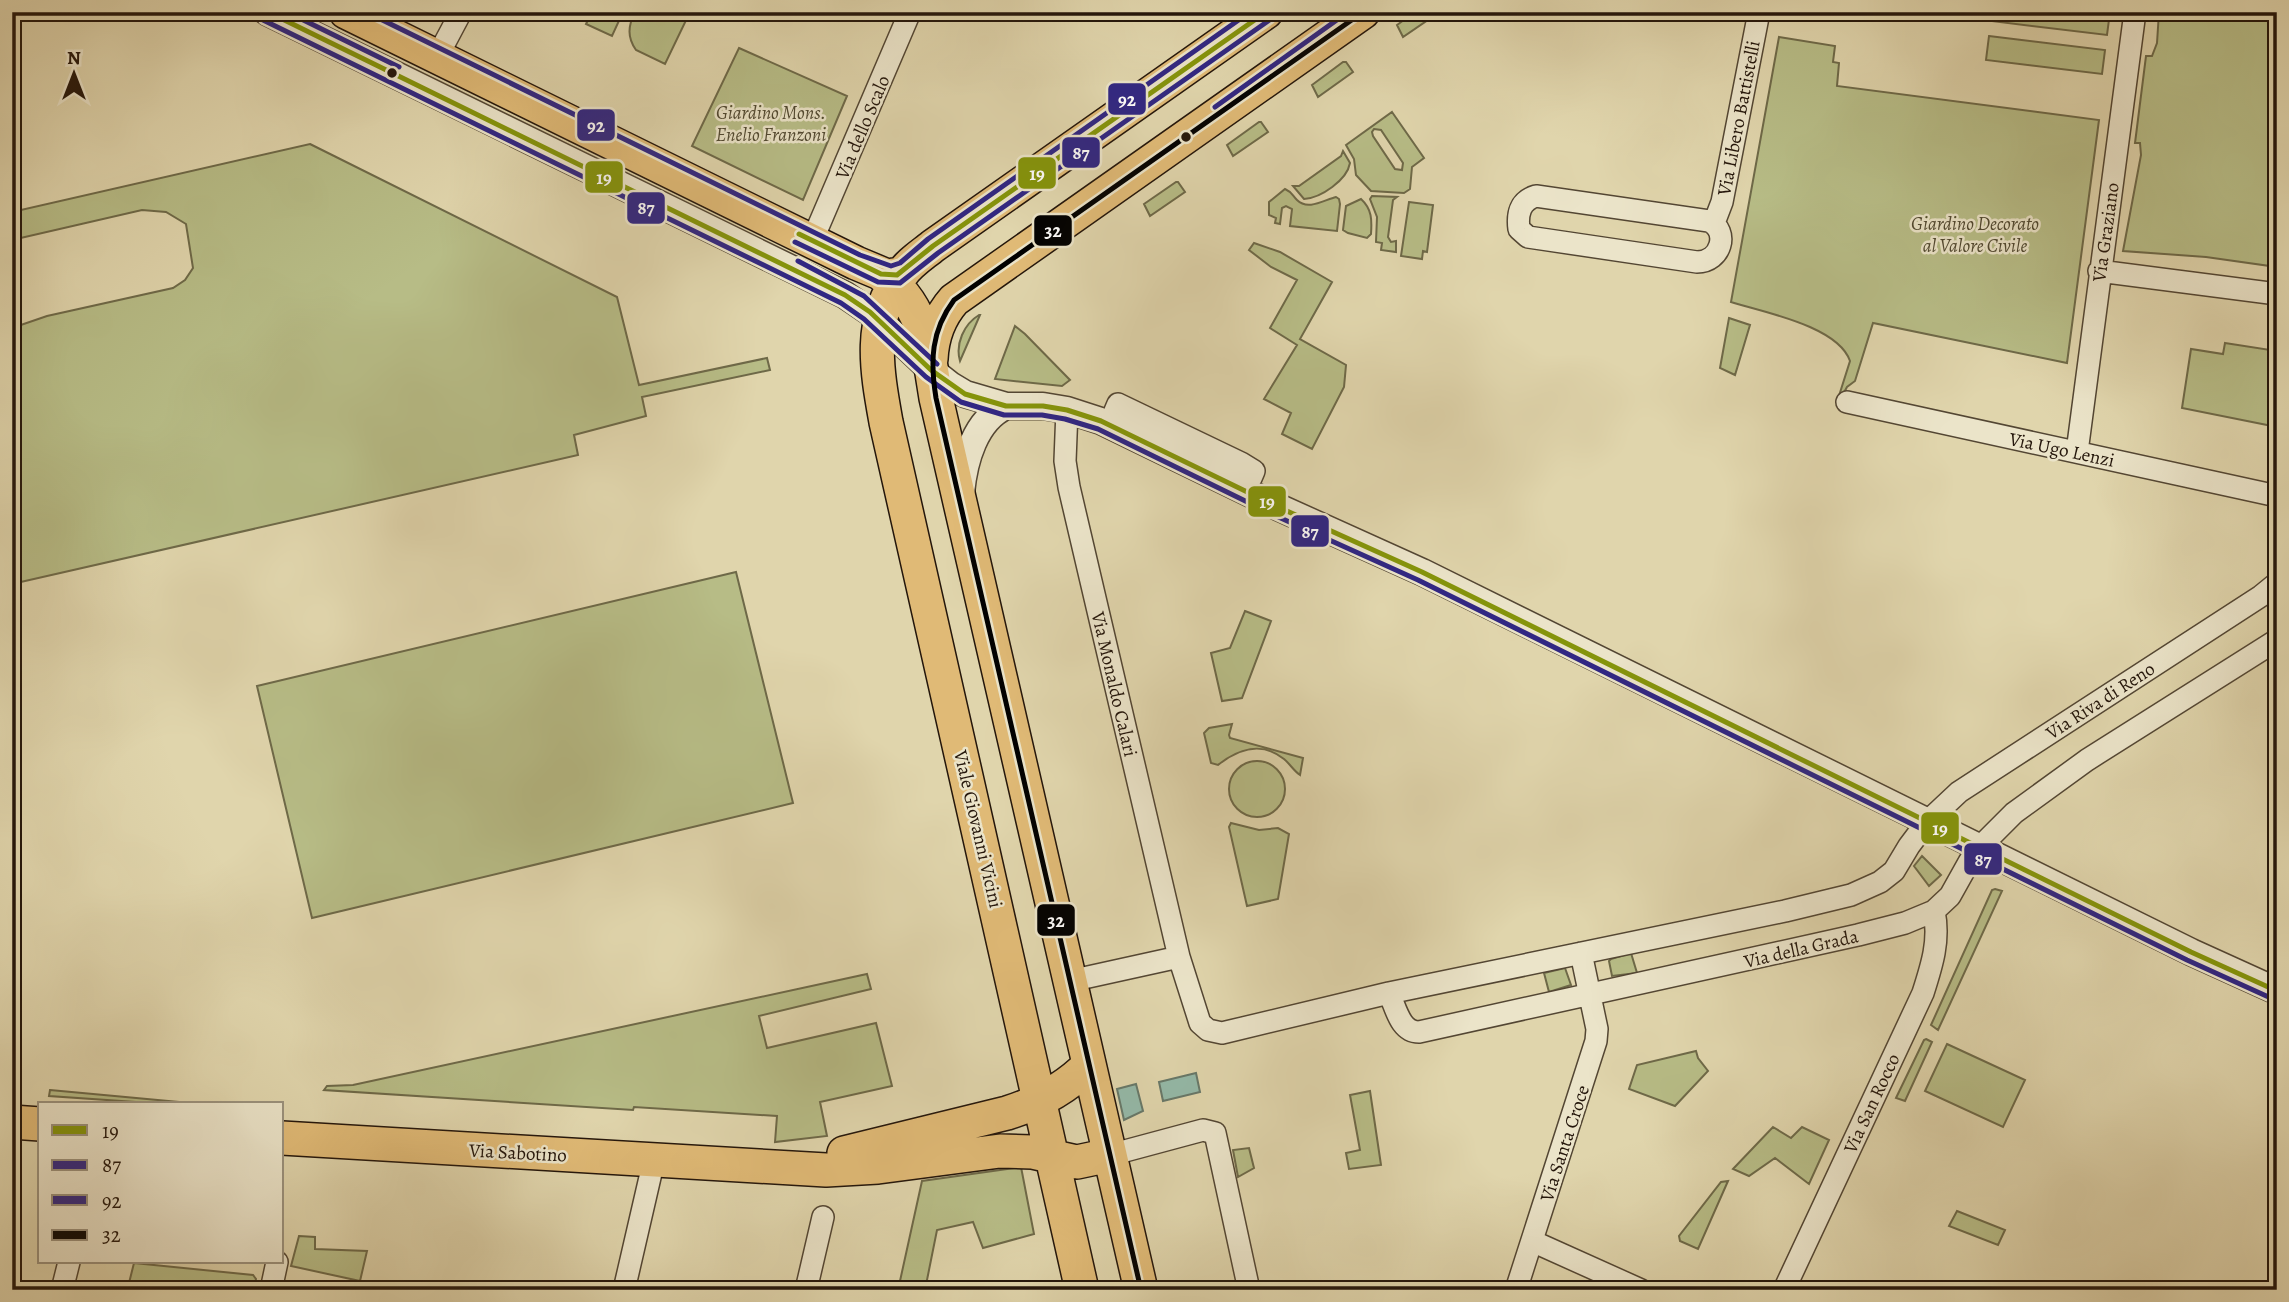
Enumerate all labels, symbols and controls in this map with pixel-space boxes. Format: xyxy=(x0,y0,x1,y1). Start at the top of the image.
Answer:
north arrow xyxy=(38,38,108,108)
street label: Via Libero Battistelli xyxy=(1711,38,1767,199)
text: N xyxy=(67,45,81,71)
unlabelled marker xyxy=(385,66,399,80)
street label: Via dello Scalo xyxy=(829,71,896,184)
line badge: 92 xyxy=(1107,82,1147,116)
text: 92 xyxy=(1118,87,1136,113)
park label: Giardino Mons. Enelio Franzoni xyxy=(716,100,826,148)
line badge: 92 xyxy=(576,108,616,142)
text: 92 xyxy=(587,113,605,139)
unlabelled marker xyxy=(1179,130,1193,144)
line badge: 87 xyxy=(1061,136,1101,169)
text: 87 xyxy=(1072,140,1091,166)
line badge: 19 xyxy=(1017,156,1057,190)
line badge: 19 xyxy=(584,160,624,194)
text: 19 xyxy=(1029,161,1045,187)
text: 19 xyxy=(596,165,612,191)
street label: Via Graziano xyxy=(2086,181,2126,284)
line badge: 87 xyxy=(626,191,666,225)
text: 87 xyxy=(637,195,656,221)
park label: Giardino Decorato al Valore Civile xyxy=(1911,211,2039,259)
line badge: 32 xyxy=(1033,214,1073,247)
text: 32 xyxy=(1044,218,1062,244)
street label: Via Ugo Lenzi xyxy=(2006,426,2117,474)
line badge: 19 xyxy=(1247,485,1287,518)
text: 19 xyxy=(1259,489,1275,515)
line badge: 87 xyxy=(1290,514,1330,548)
text: 87 xyxy=(1301,519,1320,545)
street label: Via Monaldo Calari xyxy=(1084,608,1143,759)
street label: Via Riva di Reno xyxy=(2040,656,2160,746)
street label: Viale Giovanni Vicini xyxy=(947,747,1009,911)
line badge: 19 xyxy=(1920,811,1960,845)
text: 19 xyxy=(1932,816,1948,842)
line badge: 87 xyxy=(1963,842,2003,876)
text: 87 xyxy=(1974,847,1993,873)
line badge: 32 xyxy=(1036,903,1076,937)
text: 32 xyxy=(1047,908,1065,934)
street label: Via della Grada xyxy=(1740,923,1861,975)
street label: Via San Rocco xyxy=(1837,1049,1906,1158)
street label: Via Santa Croce xyxy=(1534,1082,1596,1206)
legend xyxy=(38,1102,284,1264)
text: 19 xyxy=(102,1117,119,1145)
street label: Via Sabotino xyxy=(467,1137,568,1169)
text: 87 xyxy=(102,1151,121,1179)
text: 92 xyxy=(102,1187,122,1215)
text: 32 xyxy=(102,1221,121,1249)

